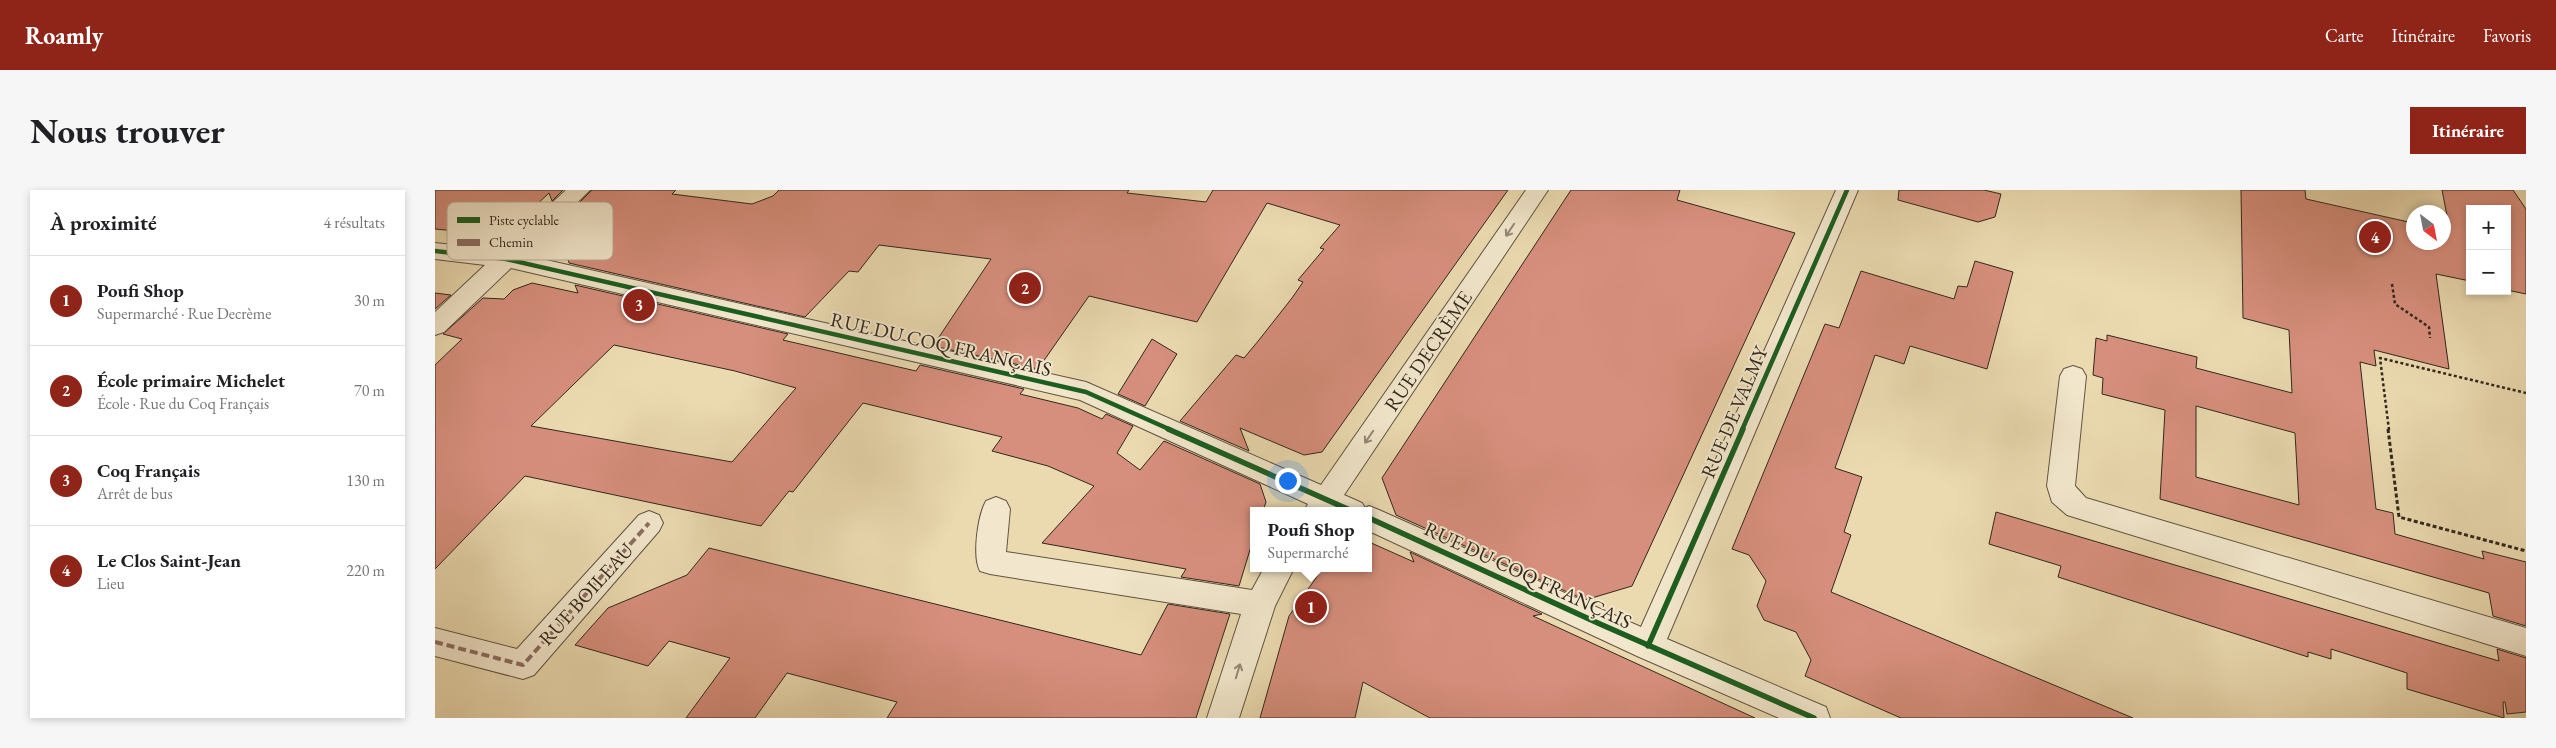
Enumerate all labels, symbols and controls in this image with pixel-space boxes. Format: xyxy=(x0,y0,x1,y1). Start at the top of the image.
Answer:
text: Roamly xyxy=(25,20,103,51)
text: Carte xyxy=(2325,24,2364,47)
text: Itinéraire xyxy=(2392,24,2455,47)
text: Favoris xyxy=(2483,24,2531,47)
button: Itinéraire xyxy=(2410,107,2526,154)
text: Nous trouver xyxy=(30,108,225,153)
legend xyxy=(447,202,613,260)
north arrow xyxy=(2406,205,2451,250)
map controls xyxy=(2466,205,2511,295)
button: + xyxy=(2466,205,2511,250)
text: À proximité xyxy=(50,209,157,236)
text: Piste cyclable xyxy=(489,211,560,229)
text: 4 résultats xyxy=(323,212,385,233)
pin: 4 xyxy=(2359,218,2391,256)
one-way arrow xyxy=(1505,223,1515,237)
text: Chemin xyxy=(489,233,534,251)
button: − xyxy=(2466,250,2511,295)
pin: 2 xyxy=(1009,269,1041,307)
text: Poufi Shop xyxy=(97,278,184,303)
pin: 3 xyxy=(623,286,655,324)
street label: RUE DECRÈME xyxy=(1378,286,1478,416)
text: 1 xyxy=(62,290,70,311)
text: 30 m xyxy=(354,290,385,311)
text: Supermarché · Rue Decrème xyxy=(97,303,272,324)
street label: RUE DU COQ FRANÇAIS xyxy=(828,306,1054,382)
street label: RUE DE VALMY xyxy=(1695,341,1774,482)
text: École primaire Michelet xyxy=(97,368,285,393)
text: 2 xyxy=(62,380,70,401)
text: 70 m xyxy=(354,380,385,401)
text: École · Rue du Coq Français xyxy=(97,393,269,414)
one-way arrow xyxy=(1364,430,1374,444)
text: Coq Français xyxy=(97,458,200,483)
your location xyxy=(1275,468,1301,494)
text: 3 xyxy=(62,470,70,491)
text: 130 m xyxy=(346,470,385,491)
text: Arrêt de bus xyxy=(97,483,173,504)
popup xyxy=(1250,507,1372,572)
street label: RUE DU COQ FRANÇAIS xyxy=(1420,515,1636,635)
text: Poufi Shop xyxy=(1268,517,1354,542)
street label: RUE BOILEAU xyxy=(533,537,639,651)
text: Supermarché xyxy=(1268,542,1349,563)
text: Le Clos Saint-Jean xyxy=(97,548,241,573)
text: 4 xyxy=(62,560,70,581)
text: 220 m xyxy=(346,560,385,581)
text: Lieu xyxy=(97,573,125,594)
pin: 1 xyxy=(1295,588,1327,626)
one-way arrow xyxy=(1233,664,1243,680)

